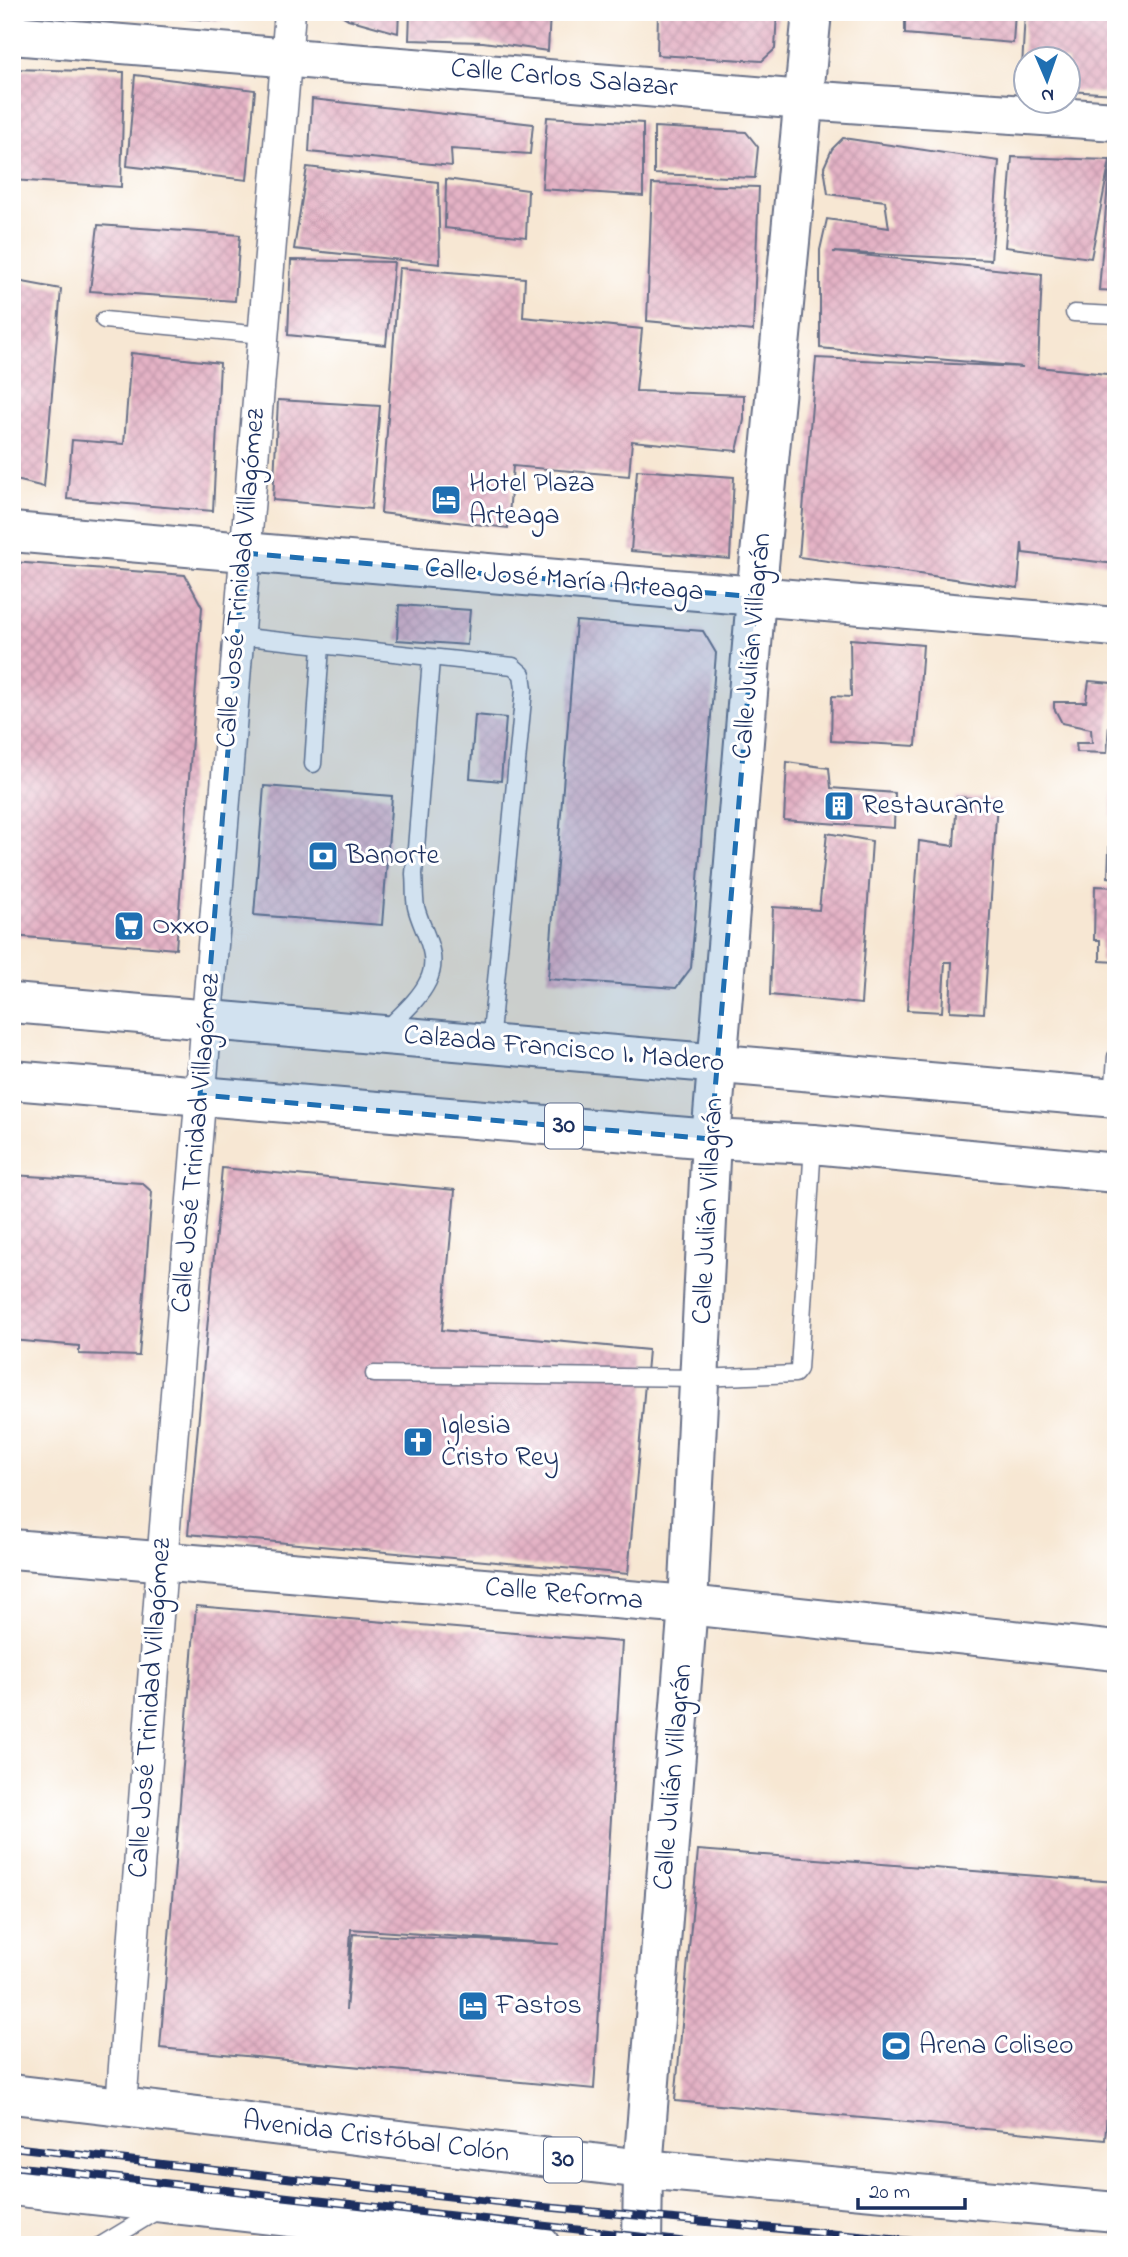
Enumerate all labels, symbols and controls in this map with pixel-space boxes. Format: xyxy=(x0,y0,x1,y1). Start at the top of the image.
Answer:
north arrow xyxy=(1012,46,1082,116)
street label: Calle Carlos Salazar xyxy=(449,49,679,109)
text: N xyxy=(1040,81,1054,108)
street label: Calle José Trinidad Villagómez xyxy=(207,406,277,750)
place label: Hotel Plaza Arteaga xyxy=(469,464,595,537)
hotel icon: Hotel Plaza Arteaga xyxy=(429,483,463,517)
street label: Calle Julián Villagrán xyxy=(723,531,783,761)
street label: Calle José María Arteaga xyxy=(423,548,705,614)
place label: Restaurante xyxy=(862,786,1005,827)
building icon: Restaurante xyxy=(822,789,856,823)
place label: Banorte xyxy=(345,836,439,877)
bank icon: Banorte xyxy=(306,839,340,873)
place label: Oxxo xyxy=(152,906,209,947)
supermarket icon: Oxxo xyxy=(112,909,146,943)
street label: Calle José Trinidad Villagómez xyxy=(162,971,232,1315)
street label: Calzada Francisco I. Madero xyxy=(402,1016,726,1084)
street label: Calle Julián Villagrán xyxy=(683,1097,735,1325)
road number: 30 xyxy=(545,1104,583,1148)
place label: Iglesia Cristo Rey xyxy=(441,1406,559,1479)
church icon: Iglesia Cristo Rey xyxy=(401,1425,435,1459)
street label: Calle José Trinidad Villagómez xyxy=(119,1536,183,1879)
street label: Calle Reforma xyxy=(483,1568,645,1622)
street label: Calle Julián Villagrán xyxy=(644,1662,704,1892)
place label: Fastos xyxy=(495,1986,582,2027)
hotel icon: Fastos xyxy=(456,1989,490,2023)
place label: Arena Coliseo xyxy=(919,2026,1074,2067)
sports icon: Arena Coliseo xyxy=(879,2029,913,2063)
street label: Avenida Cristóbal Colón xyxy=(240,2101,512,2175)
road number: 30 xyxy=(544,2138,582,2182)
scale bar xyxy=(858,2166,965,2210)
text: 20 m xyxy=(869,2178,910,2208)

